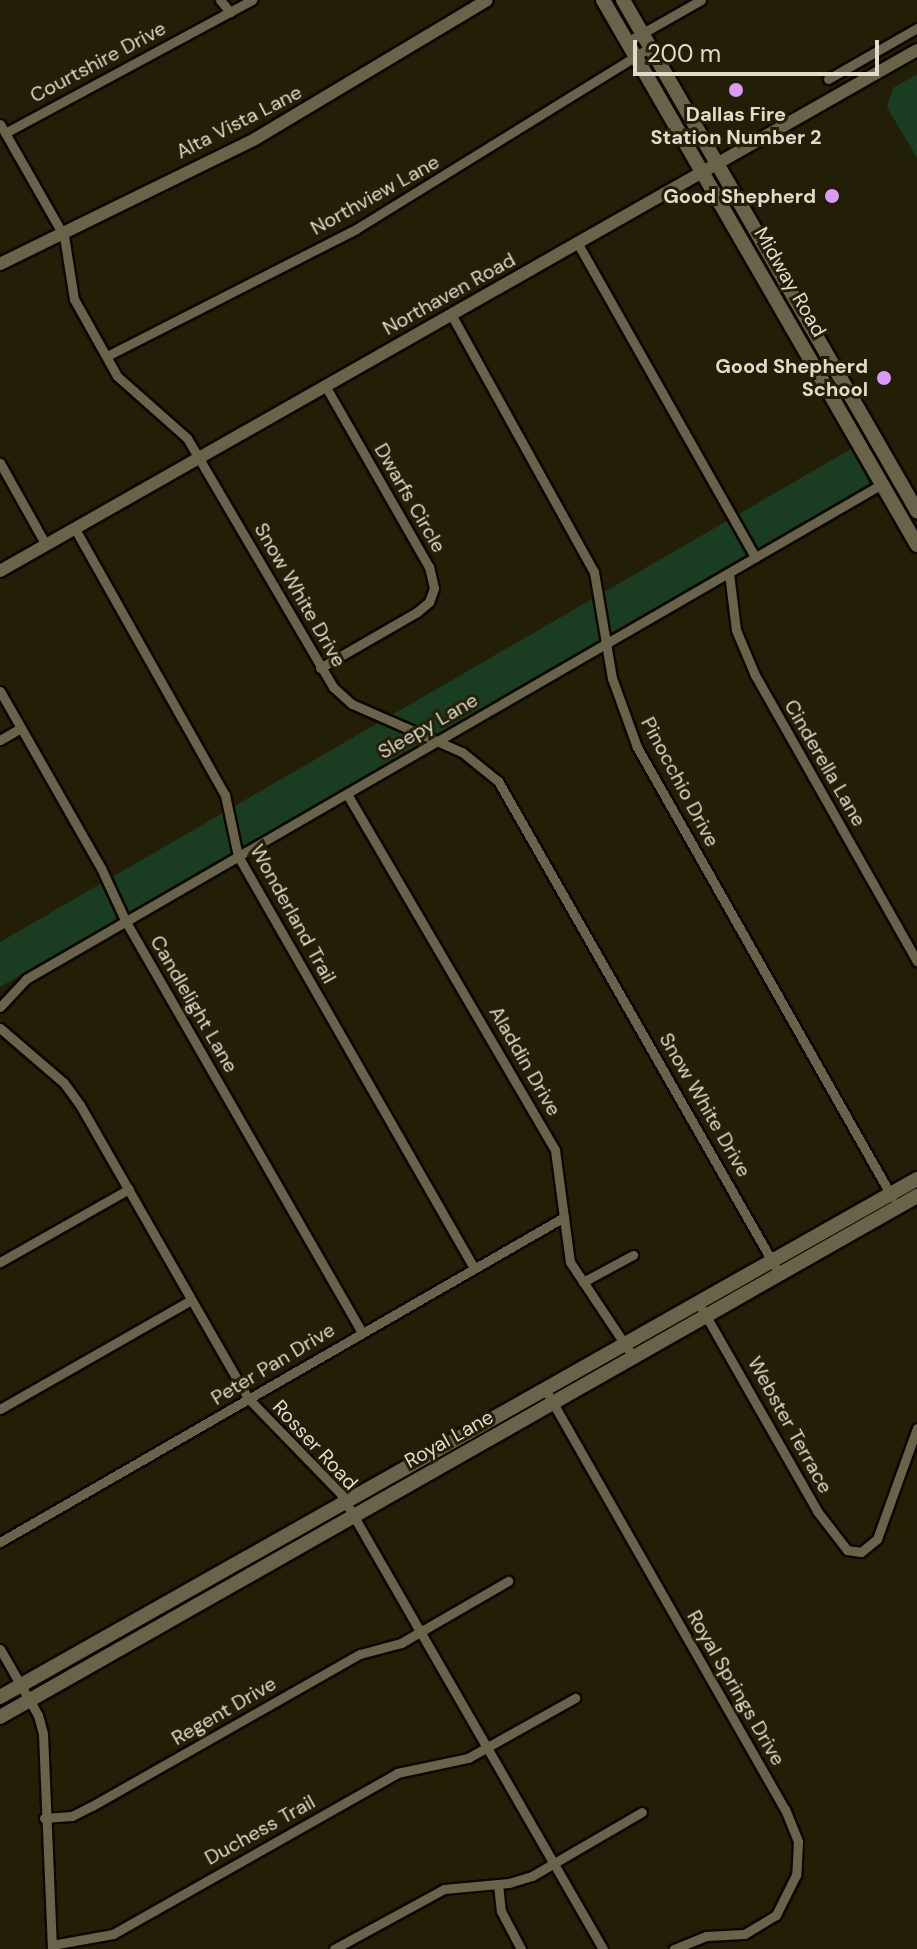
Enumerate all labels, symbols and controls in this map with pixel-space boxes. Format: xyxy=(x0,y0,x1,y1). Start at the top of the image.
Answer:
street label: Courtshire Drive xyxy=(26,16,170,108)
scale bar xyxy=(637,24,883,74)
text: 200 m xyxy=(647,38,721,69)
street label: Alta Vista Lane xyxy=(172,80,306,164)
marker: Dallas Fire Station Number 2 xyxy=(727,81,745,99)
place label: Dallas Fire Station Number 2 xyxy=(650,102,822,149)
street label: Northview Lane xyxy=(306,150,444,240)
place label: Good Shepherd xyxy=(663,184,816,208)
marker: Good Shepherd xyxy=(823,187,841,205)
street label: Midway Road xyxy=(749,223,831,341)
street label: Northaven Road xyxy=(379,248,519,340)
place label: Good Shepherd School xyxy=(715,354,868,401)
marker: Good Shepherd School xyxy=(875,369,893,387)
street label: Dwarfs Circle xyxy=(369,439,451,557)
street label: Snow White Drive xyxy=(249,519,351,671)
street label: Sleepy Lane xyxy=(374,688,482,764)
street label: Cinderella Lane xyxy=(779,695,871,831)
street label: Pinocchio Drive xyxy=(636,713,724,851)
street label: Wonderland Trail xyxy=(245,840,341,988)
street label: Candlelight Lane xyxy=(145,931,243,1077)
street label: Aladdin Drive xyxy=(484,1002,566,1120)
street label: Snow White Drive xyxy=(654,1029,756,1181)
street label: Peter Pan Drive xyxy=(207,1318,339,1410)
street label: Webster Terrace xyxy=(742,1352,838,1498)
street label: Rosser Road xyxy=(267,1395,363,1495)
street label: Royal Lane xyxy=(400,1405,498,1473)
street label: Royal Springs Drive xyxy=(682,1606,790,1770)
street label: Regent Drive xyxy=(167,1671,281,1751)
street label: Duchess Trail xyxy=(201,1790,319,1870)

